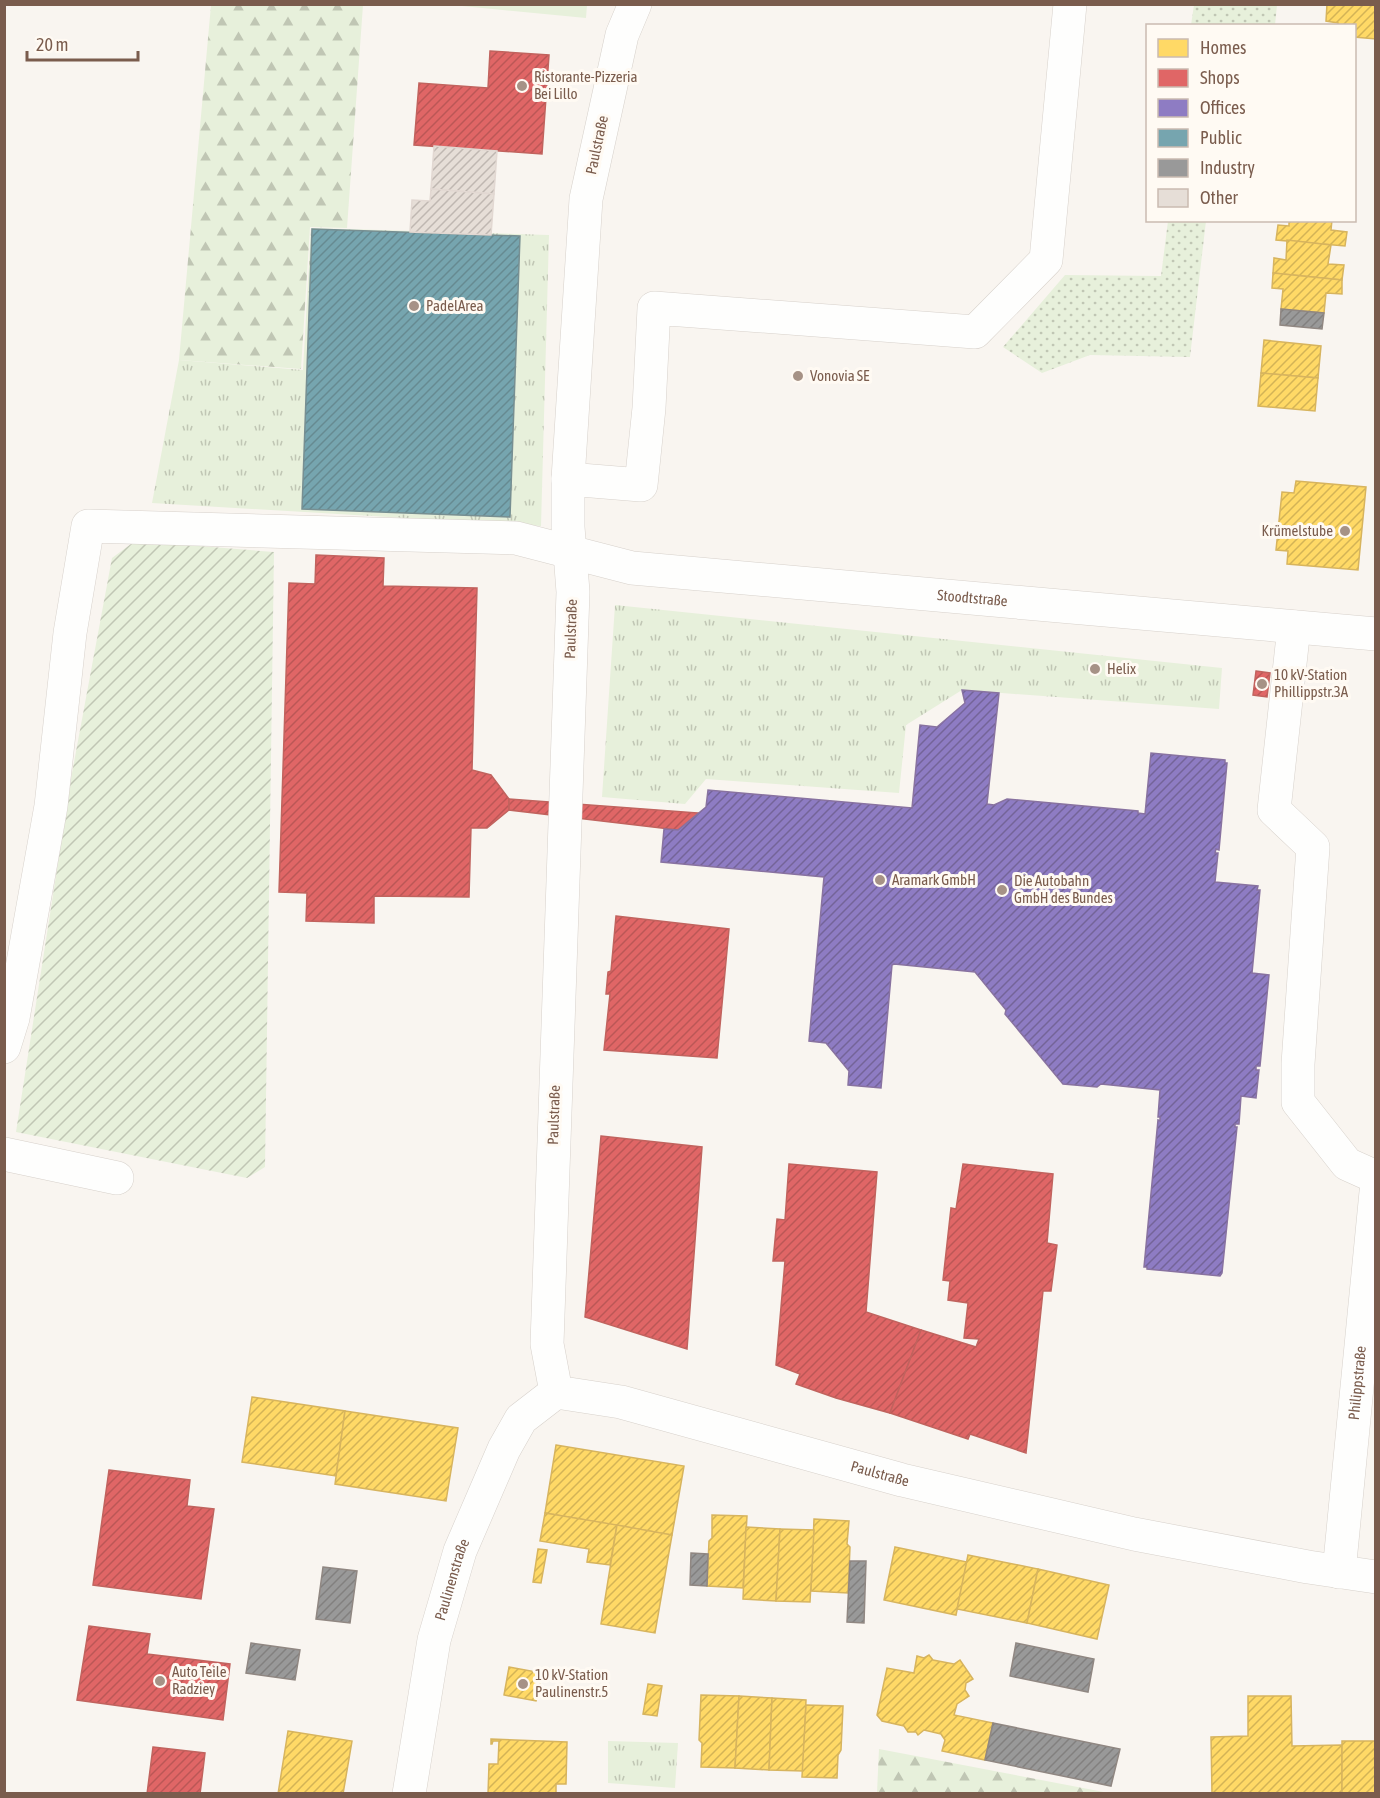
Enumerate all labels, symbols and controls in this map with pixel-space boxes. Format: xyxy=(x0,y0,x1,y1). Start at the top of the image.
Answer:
scale bar xyxy=(27,24,138,62)
legend xyxy=(1146,24,1356,222)
text: 20 m xyxy=(36,34,68,55)
text: Homes xyxy=(1200,37,1246,58)
text: Shops xyxy=(1200,67,1240,88)
place label: Ristorante-Pizzeria Bei Lillo xyxy=(534,68,637,102)
marker: Ristorante-Pizzeria Bei Lillo xyxy=(515,79,529,93)
text: Offices xyxy=(1200,97,1246,118)
street label: Paulstraße xyxy=(582,114,611,176)
text: Public xyxy=(1200,127,1242,148)
text: Industry xyxy=(1200,157,1255,178)
text: Other xyxy=(1200,187,1239,208)
place label: PadelArea xyxy=(426,297,484,314)
marker: PadelArea xyxy=(407,299,421,313)
place label: Vonovia SE xyxy=(810,367,870,384)
marker: Vonovia SE xyxy=(791,369,805,383)
place label: Krümelstube xyxy=(1262,522,1333,539)
marker: Krümelstube xyxy=(1338,524,1352,538)
street label: Stoodtstraße xyxy=(936,586,1009,609)
street label: Paulstraße xyxy=(561,599,580,659)
place label: Helix xyxy=(1107,660,1136,677)
marker: Helix xyxy=(1088,662,1102,676)
place label: 10 kV-Station Phillippstr.3A xyxy=(1274,666,1349,700)
marker: 10 kV-Station Phillippstr.3A xyxy=(1255,677,1269,691)
place label: Aramark GmbH xyxy=(892,871,976,888)
place label: Die Autobahn GmbH des Bundes xyxy=(1014,872,1113,906)
marker: Aramark GmbH xyxy=(873,873,887,887)
marker: Die Autobahn GmbH des Bundes xyxy=(995,883,1009,897)
street label: Paulstraße xyxy=(544,1085,563,1145)
street label: Philippstraße xyxy=(1345,1345,1369,1421)
street label: Paulstraße xyxy=(849,1457,911,1489)
street label: Paulinenstraße xyxy=(431,1536,472,1622)
place label: Auto Teile Radziey xyxy=(172,1663,227,1697)
place label: 10 kV-Station Paulinenstr.5 xyxy=(535,1666,608,1700)
marker: Auto Teile Radziey xyxy=(153,1674,167,1688)
marker: 10 kV-Station Paulinenstr.5 xyxy=(516,1677,530,1691)

